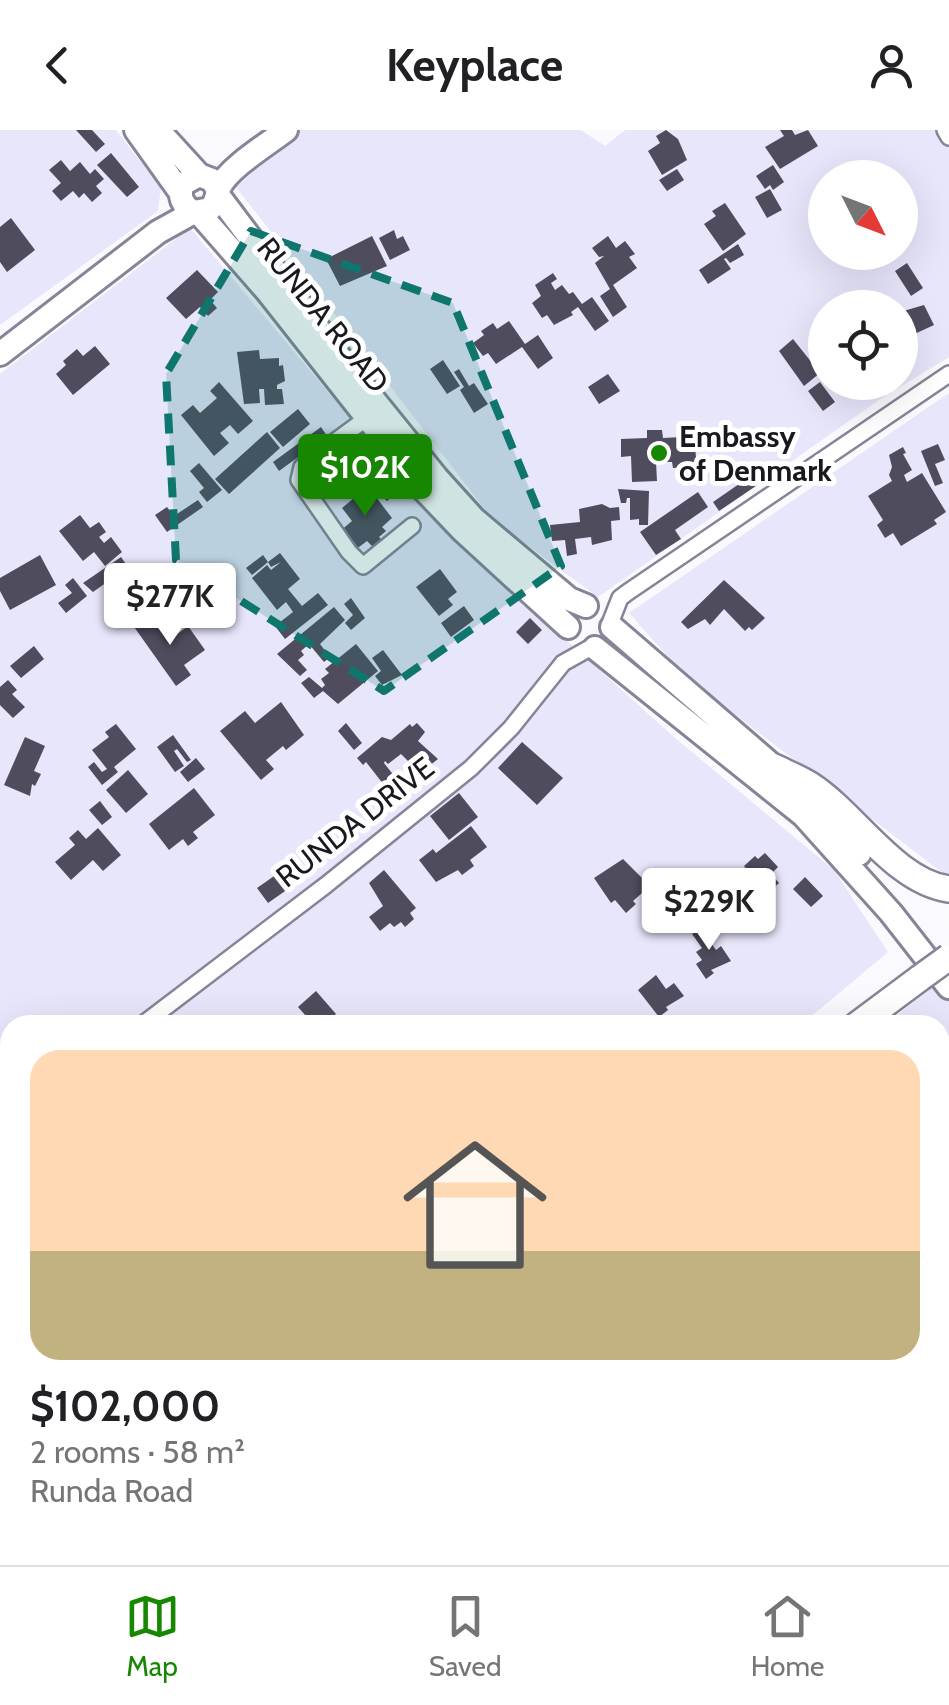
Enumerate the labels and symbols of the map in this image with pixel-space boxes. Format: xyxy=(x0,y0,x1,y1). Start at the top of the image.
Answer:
north arrow xyxy=(808,160,918,270)
street label: RUNDA ROAD xyxy=(249,230,397,400)
place label: Embassy of Denmark xyxy=(679,418,832,489)
pin: $102K xyxy=(295,434,435,519)
marker: Embassy of Denmark xyxy=(648,442,670,464)
pin: $277K xyxy=(100,563,240,648)
street label: RUNDA DRIVE xyxy=(269,749,441,895)
pin: $229K xyxy=(639,868,779,953)

